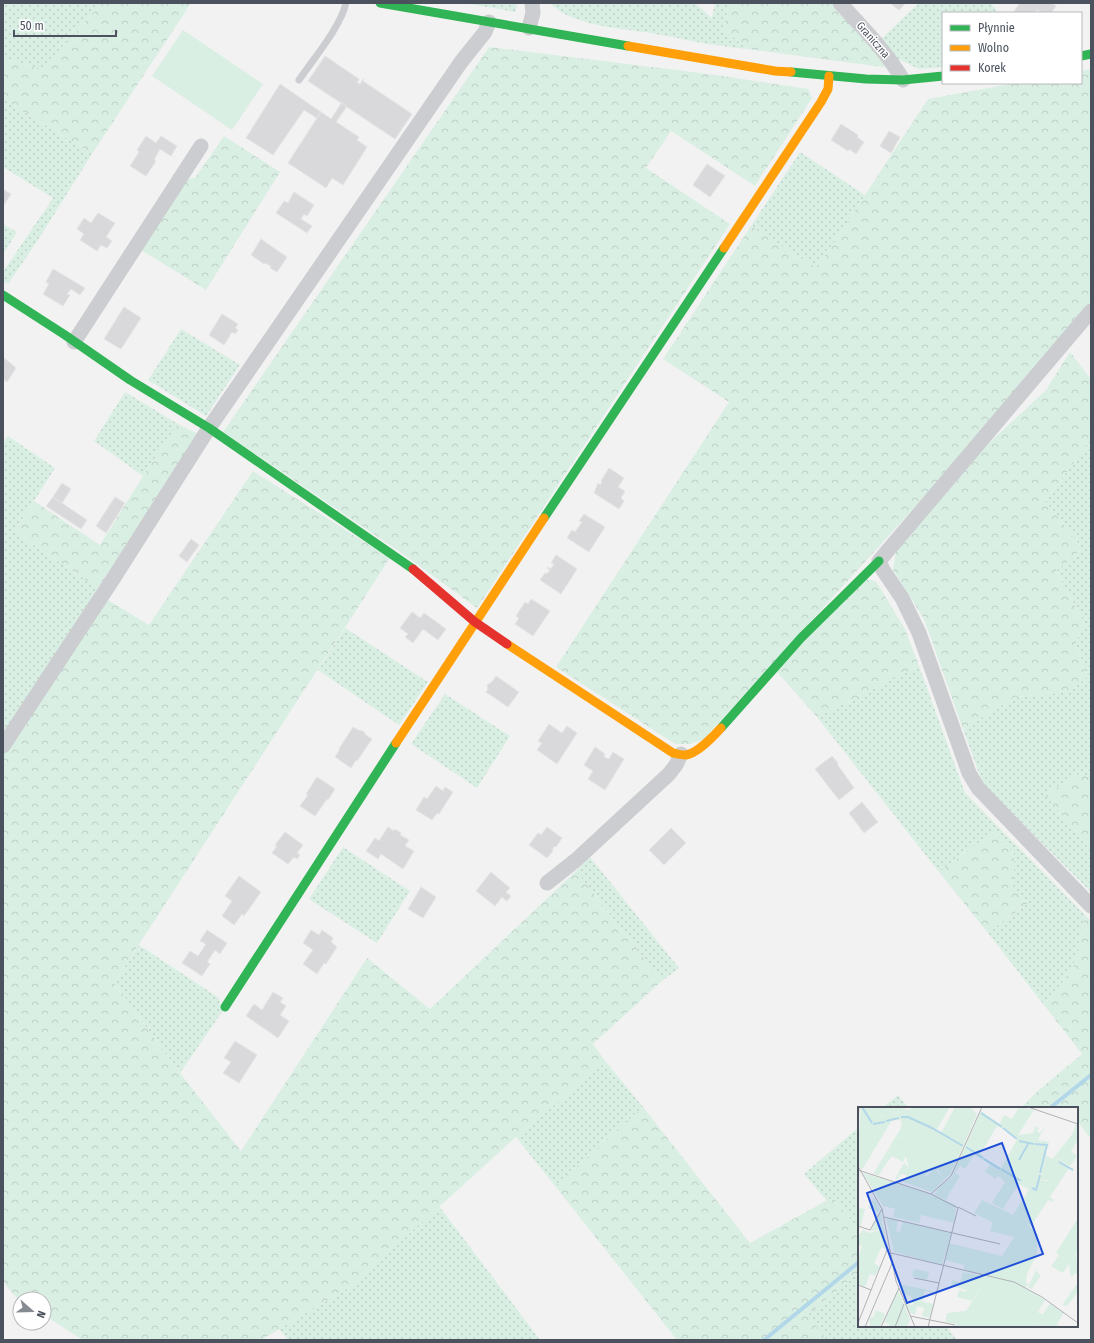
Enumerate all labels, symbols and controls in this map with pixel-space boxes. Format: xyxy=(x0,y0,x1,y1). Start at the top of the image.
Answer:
scale bar xyxy=(14,12,116,38)
legend xyxy=(942,12,1082,84)
text: 50 m xyxy=(20,19,44,33)
street label: Graniczna xyxy=(854,19,892,61)
text: Płynnie xyxy=(978,21,1015,35)
text: Wolno xyxy=(978,41,1009,55)
text: Korek xyxy=(978,61,1006,75)
inset map xyxy=(858,1107,1078,1327)
north arrow xyxy=(12,1291,52,1331)
text: N xyxy=(34,1309,48,1320)

